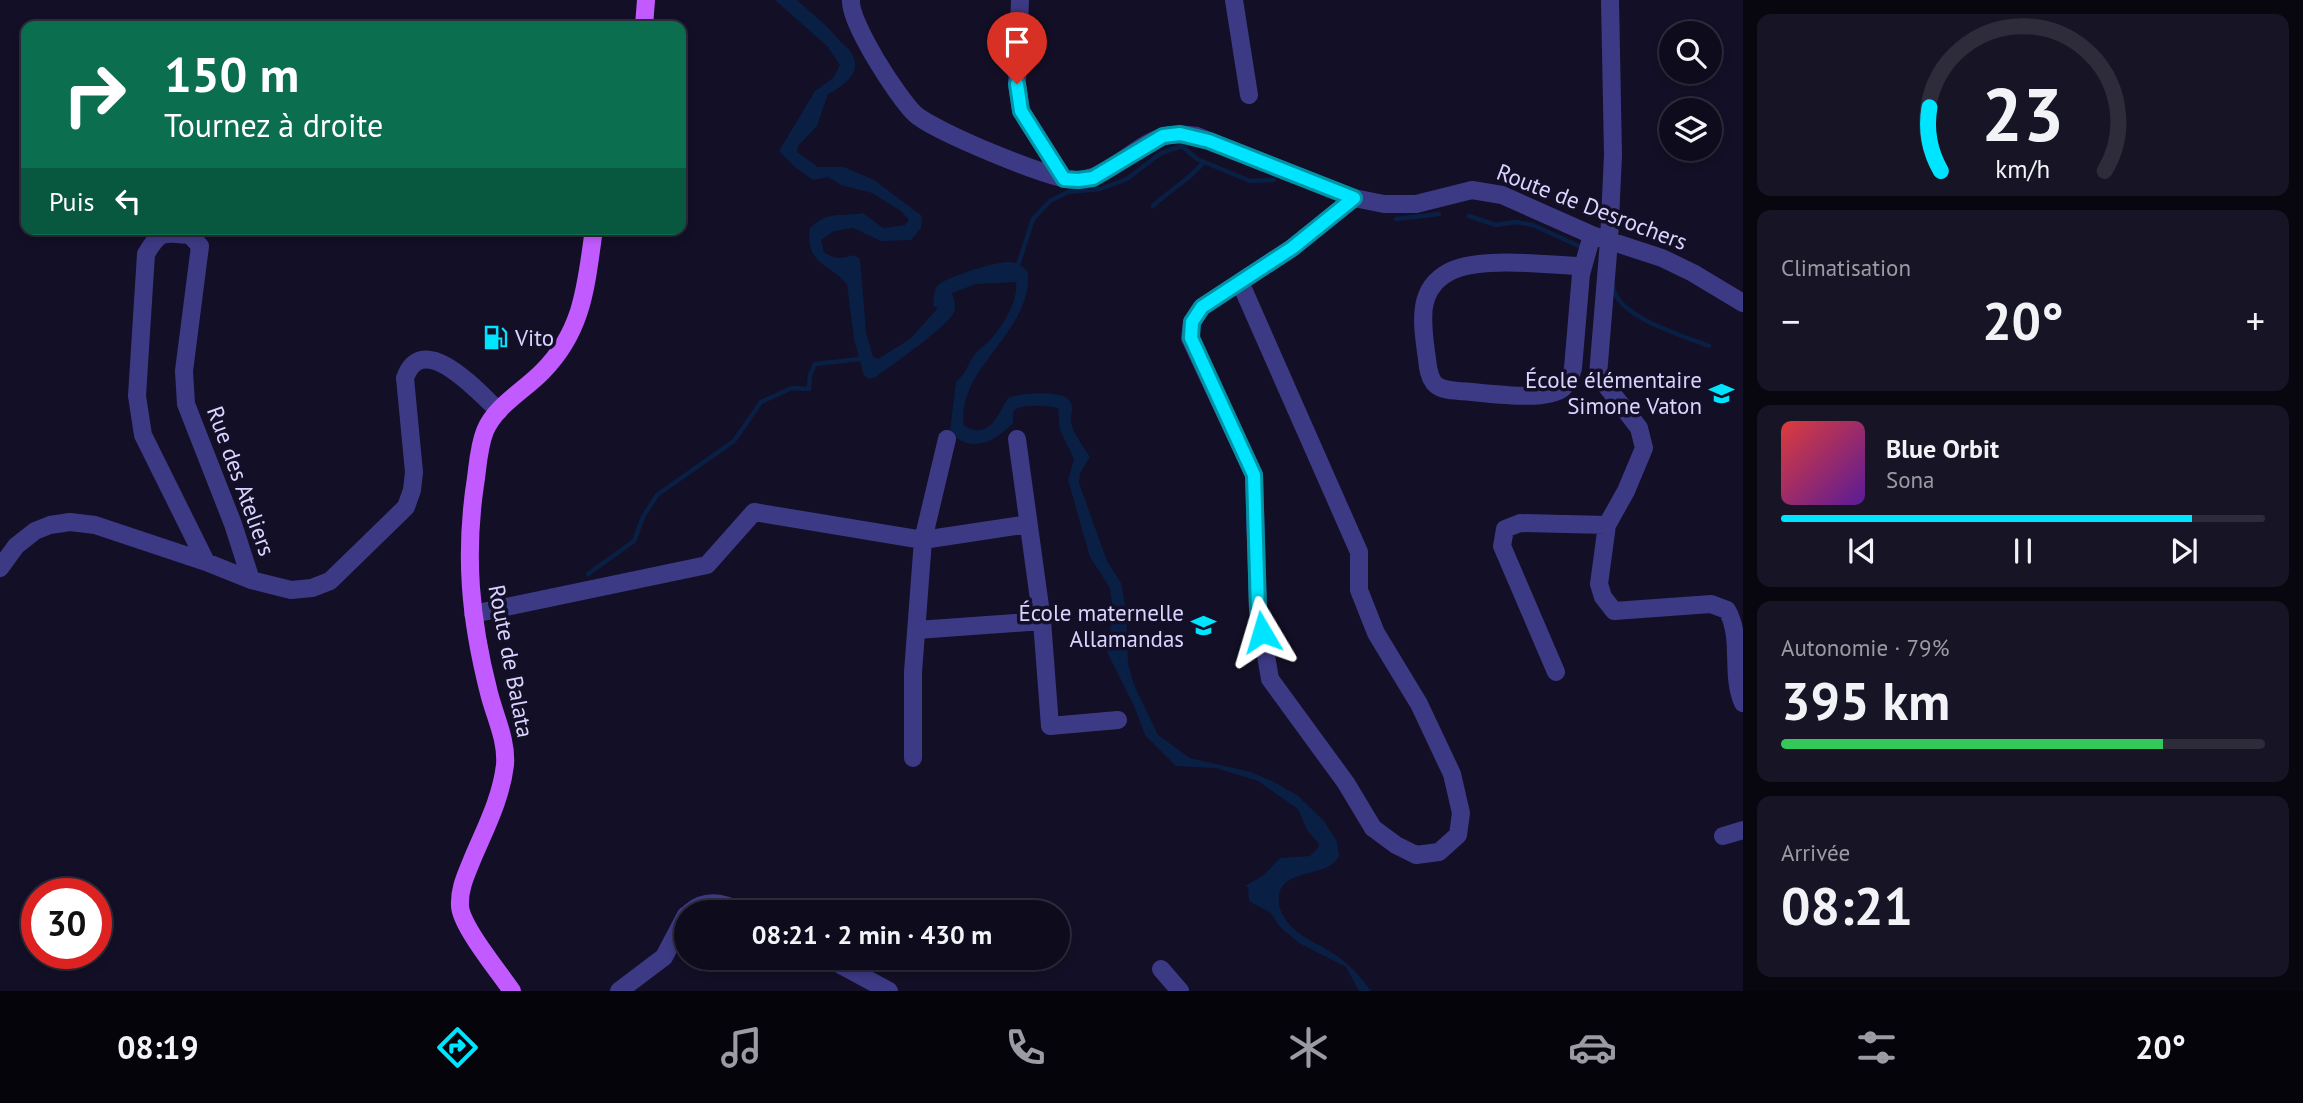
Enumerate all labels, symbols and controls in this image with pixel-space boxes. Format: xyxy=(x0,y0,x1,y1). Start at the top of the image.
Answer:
pin xyxy=(987,12.0,1047,84)
map controls xyxy=(1659,21,1722,161)
button: search xyxy=(1659,21,1722,84)
icon: arrive xyxy=(998,23,1036,61)
text: 150 m xyxy=(164,42,299,106)
icon: right xyxy=(49,49,140,140)
text: 23 xyxy=(1982,67,2064,161)
button: layers xyxy=(1659,98,1722,161)
text: Tournez à droite xyxy=(164,104,383,146)
text: km/h xyxy=(1996,153,2050,185)
street label: Route de Desrochers xyxy=(1493,157,1691,256)
icon: left xyxy=(109,182,147,220)
text: Puis xyxy=(49,185,95,218)
text: Climatisation xyxy=(1781,253,1911,282)
text: 20° xyxy=(1982,287,2064,354)
text: − xyxy=(1781,296,1800,345)
text: + xyxy=(2246,296,2265,345)
place label: Vito xyxy=(514,323,554,352)
fuel station icon: Vito xyxy=(481,324,509,352)
place label: École élémentaire Simone Vaton xyxy=(1525,365,1702,420)
school or university icon: École élémentaire Simone Vaton xyxy=(1708,379,1736,407)
street label: Rue des Ateliers xyxy=(201,402,282,560)
text: Blue Orbit xyxy=(1886,432,1999,465)
text: Sona xyxy=(1886,465,1935,494)
icon: previous xyxy=(1843,532,1881,570)
icon: pause xyxy=(2004,532,2042,570)
icon: next xyxy=(2165,532,2203,570)
street label: Route de Balata xyxy=(482,582,541,740)
position arrow xyxy=(1225,595,1299,669)
place label: École maternelle Allamandas xyxy=(1018,598,1184,653)
school or university icon: École maternelle Allamandas xyxy=(1190,612,1218,640)
text: Autonomie · 79% xyxy=(1781,633,1949,662)
text: 395 km xyxy=(1781,667,1950,734)
text: Arrivée xyxy=(1781,838,1850,867)
text: 08:21 xyxy=(1781,872,1913,939)
speed limit sign: 30 xyxy=(21,878,112,969)
text: 08:21 · 2 min · 430 m xyxy=(752,918,992,951)
icon: directions xyxy=(433,1023,482,1072)
icon: music xyxy=(717,1023,766,1072)
icon: phone xyxy=(1001,1023,1050,1072)
icon: climate xyxy=(1284,1023,1333,1072)
icon: car xyxy=(1568,1023,1617,1072)
icon: filters xyxy=(1852,1023,1901,1072)
text: 08:19 xyxy=(117,1026,199,1068)
text: 20° xyxy=(2135,1026,2186,1068)

